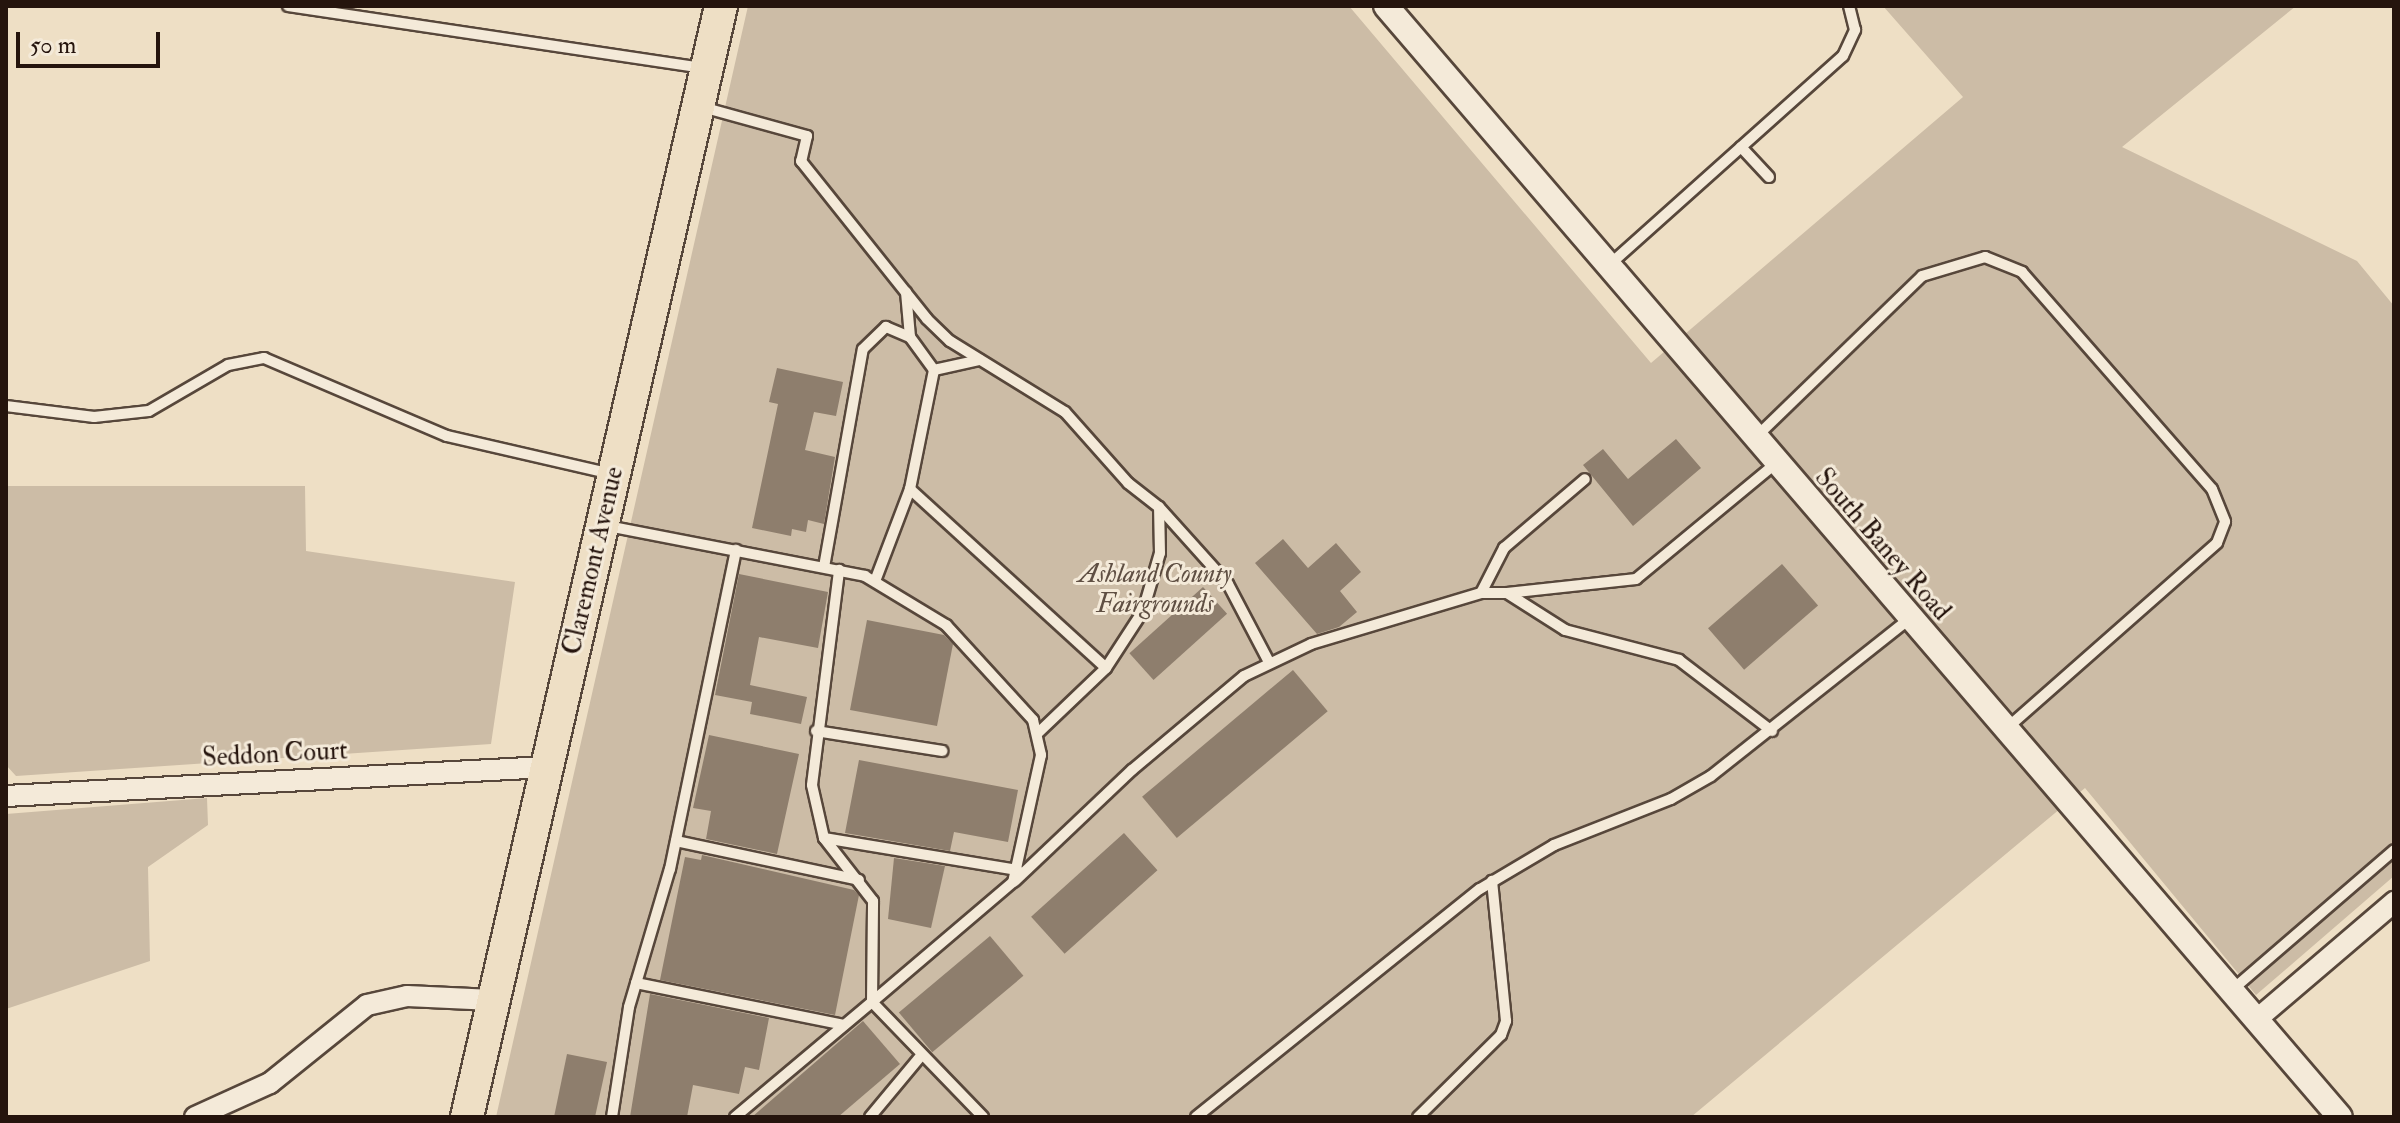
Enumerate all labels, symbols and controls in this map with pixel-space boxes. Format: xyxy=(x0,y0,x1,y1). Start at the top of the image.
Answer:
scale bar xyxy=(20,16,164,66)
text: 50 m xyxy=(30,30,76,61)
street label: South Baney Road xyxy=(1808,463,1956,627)
street label: Claremont Avenue xyxy=(557,464,631,658)
park label: Ashland County Fairgrounds xyxy=(1078,559,1232,620)
street label: Seddon Court xyxy=(202,736,348,774)

